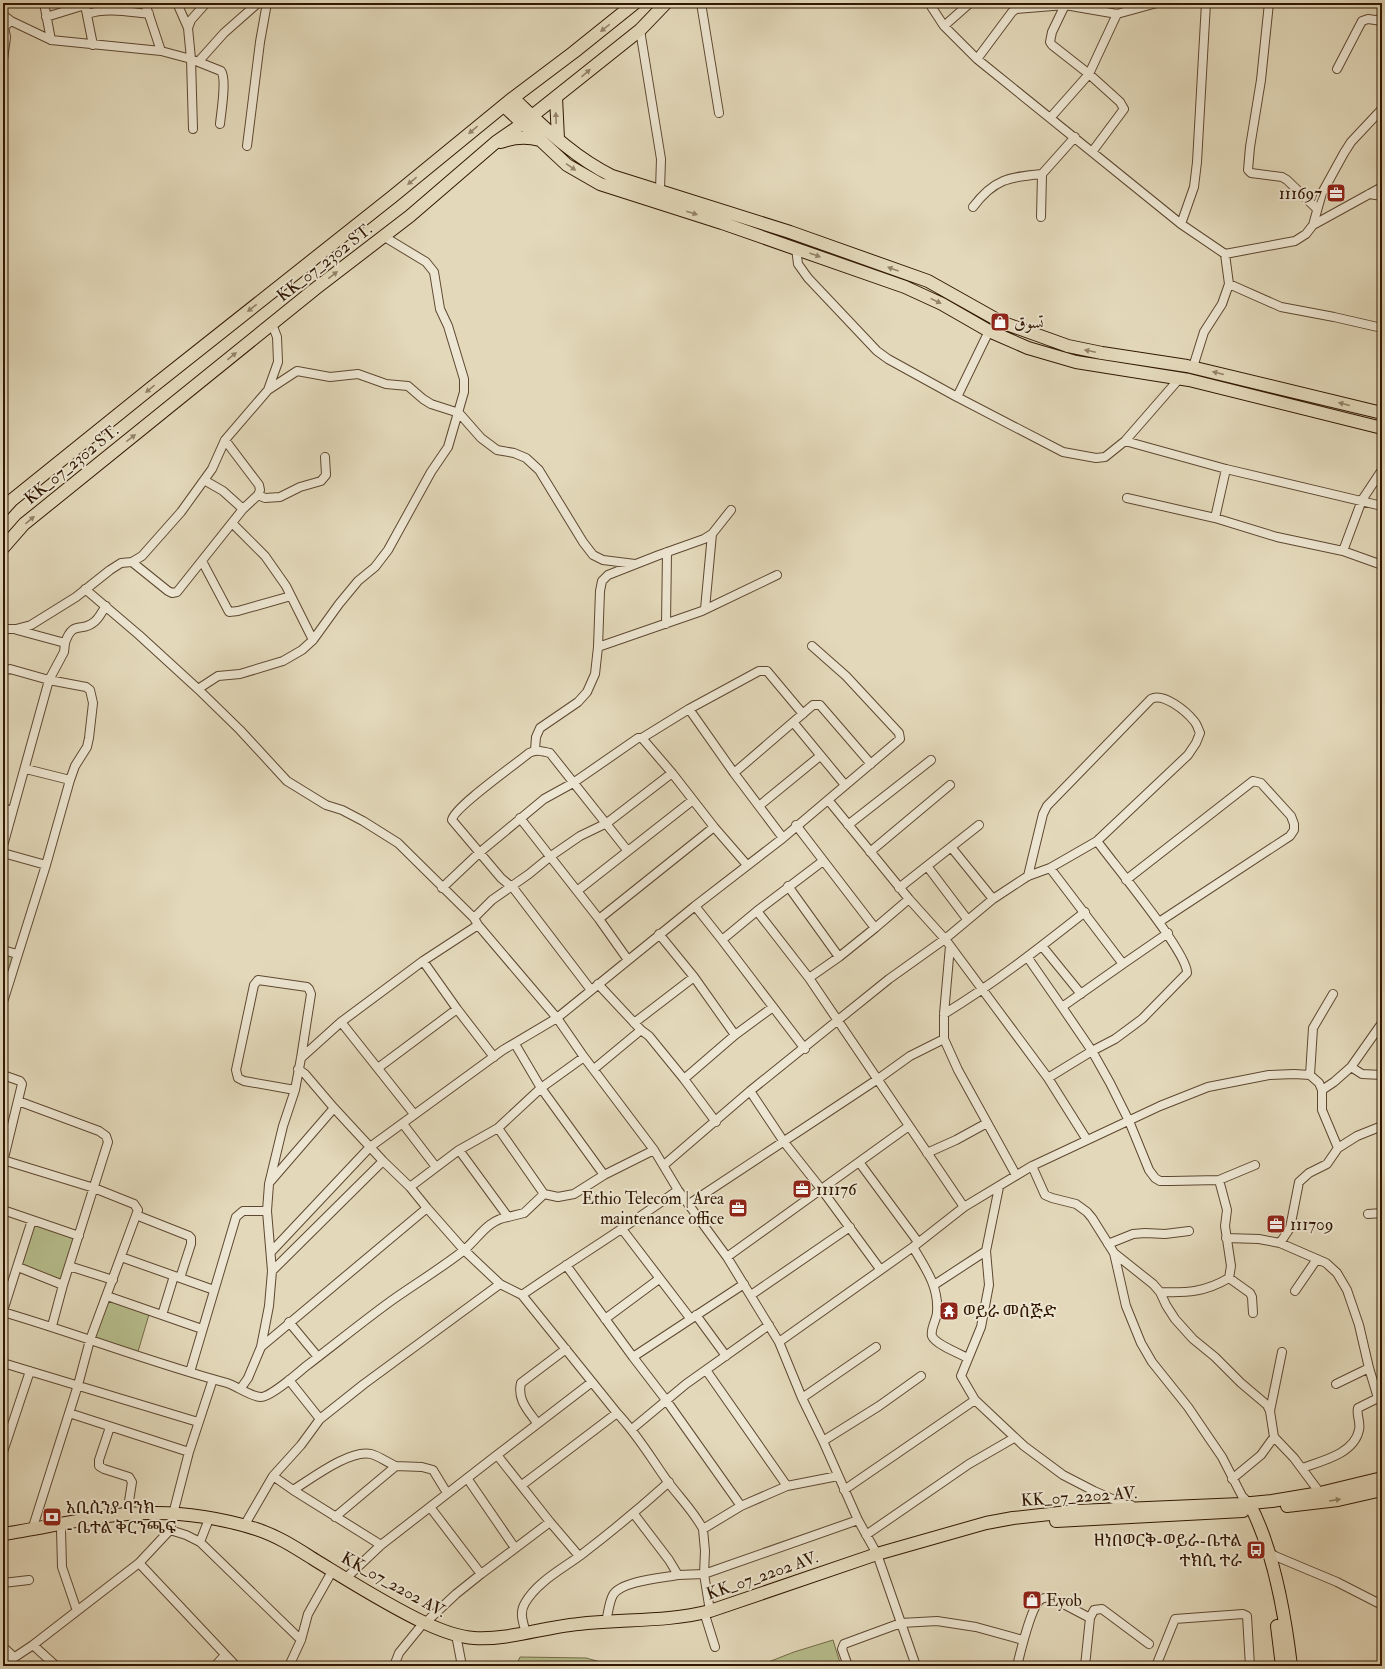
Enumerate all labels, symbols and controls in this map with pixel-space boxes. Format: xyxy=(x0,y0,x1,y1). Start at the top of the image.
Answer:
one-way arrow xyxy=(600,24,611,33)
one-way arrow xyxy=(581,68,592,77)
one-way arrow xyxy=(553,111,559,124)
one-way arrow xyxy=(468,126,479,135)
one-way arrow xyxy=(566,163,576,171)
one-way arrow xyxy=(406,177,417,186)
office icon: 111697 xyxy=(1325,182,1347,204)
place label: 111697 xyxy=(1279,183,1322,204)
one-way arrow xyxy=(686,210,698,216)
street label: KK_07_2302 ST. xyxy=(272,219,376,306)
one-way arrow xyxy=(809,252,821,258)
one-way arrow xyxy=(887,265,899,271)
one-way arrow xyxy=(328,270,339,279)
one-way arrow xyxy=(930,298,942,304)
one-way arrow xyxy=(247,304,258,313)
shop icon: تسوق xyxy=(989,311,1011,333)
place label: تسوق xyxy=(1014,312,1044,333)
one-way arrow xyxy=(1084,348,1096,354)
one-way arrow xyxy=(227,352,238,361)
one-way arrow xyxy=(1212,370,1224,376)
one-way arrow xyxy=(145,384,155,393)
one-way arrow xyxy=(1338,401,1350,407)
street label: KK_07_2302 ST. xyxy=(20,420,123,509)
one-way arrow xyxy=(125,433,136,442)
one-way arrow xyxy=(24,515,35,524)
office icon: 111176 xyxy=(791,1178,813,1200)
place label: 111176 xyxy=(816,1179,858,1200)
place label: Ethio Telecom | Area maintenance office xyxy=(582,1188,725,1229)
office icon: Ethio Telecom | Area maintenance office xyxy=(727,1197,749,1219)
office icon: 111709 xyxy=(1265,1213,1287,1235)
place label: 111709 xyxy=(1290,1214,1333,1235)
temple icon: ወይራ መስጅድ xyxy=(938,1300,960,1322)
place label: ወይራ መስጅድ xyxy=(963,1301,1057,1322)
street label: KK_07_2202 AV. xyxy=(1020,1482,1138,1511)
place label: አቢሲንያ ባንክ - ቤተል ቅርንጫፍ xyxy=(66,1497,176,1538)
one-way arrow xyxy=(1329,1497,1341,1503)
bank icon: አቢሲንያ ባንክ - ቤተል ቅርንጫፍ xyxy=(41,1506,63,1528)
place label: ዘነበወርቅ-ወይራ-ቤተል ተክሲ ተራ xyxy=(1093,1530,1242,1571)
bus stop icon: ዘነበወርቅ-ወይራ-ቤተል ተክሲ ተራ xyxy=(1245,1539,1267,1561)
street label: KK_07_2202 AV. xyxy=(338,1547,450,1622)
street label: KK_07_2202 AV. xyxy=(704,1547,821,1604)
shop icon: Eyob xyxy=(1021,1589,1043,1611)
place label: Eyob xyxy=(1046,1590,1082,1612)

